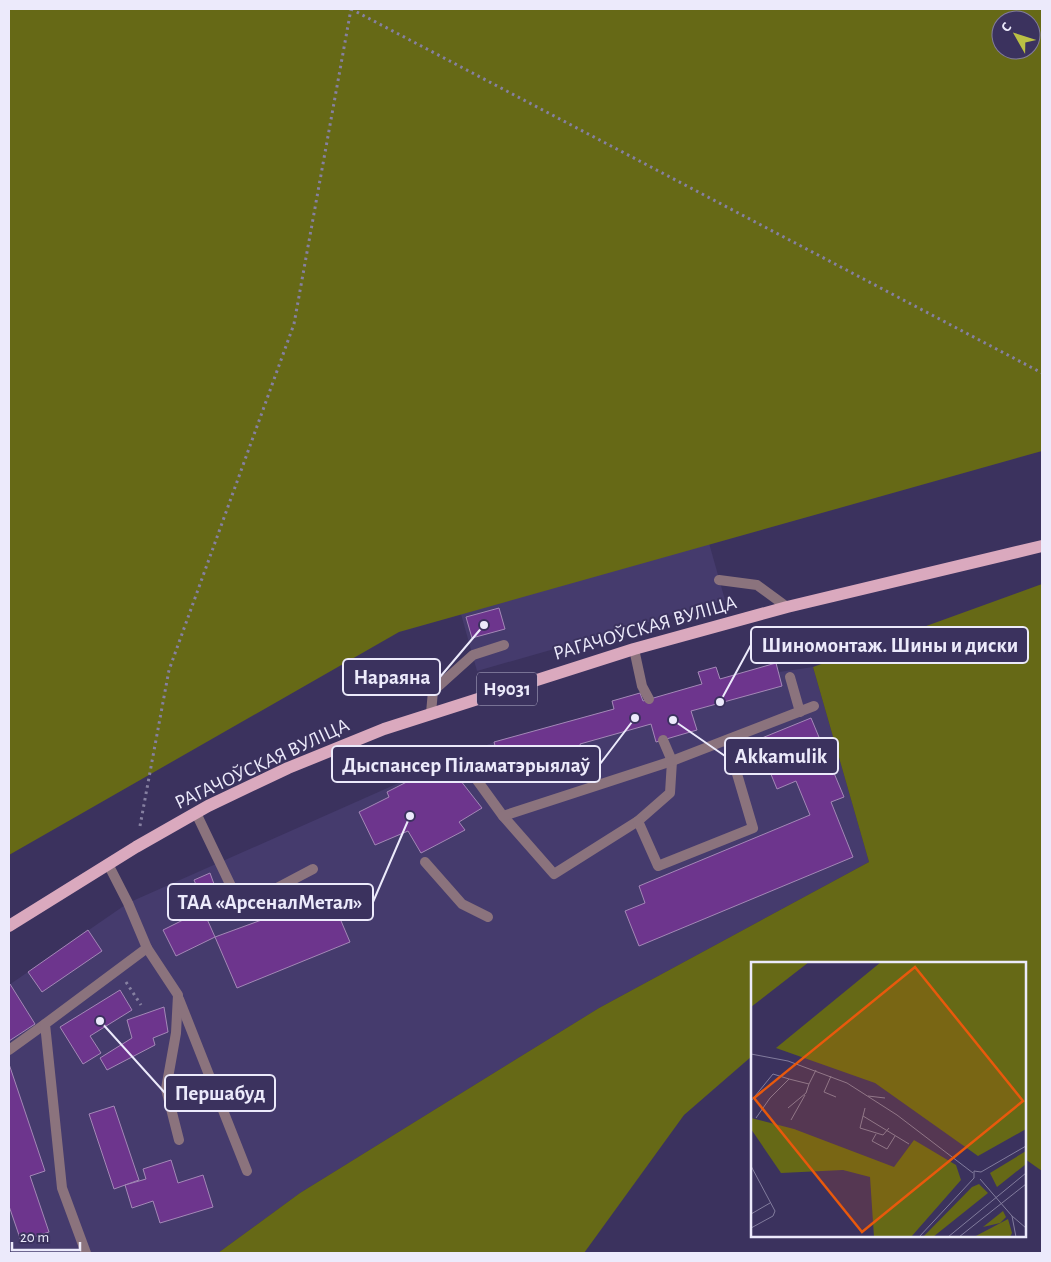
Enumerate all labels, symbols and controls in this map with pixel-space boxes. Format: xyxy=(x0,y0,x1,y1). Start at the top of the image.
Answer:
north arrow xyxy=(991,10,1041,60)
text: С xyxy=(999,20,1015,35)
street label: РАГАЧОЎСКАЯ ВУЛІЦА xyxy=(551,592,739,664)
callout: Шиномонтаж. Шины и диски xyxy=(751,627,1028,663)
text: Шиномонтаж. Шины и диски xyxy=(762,635,1018,656)
callout: Нараяна xyxy=(343,659,440,695)
text: Нараяна xyxy=(354,667,431,688)
road number: Н9031 xyxy=(477,672,537,706)
street label: РАГАЧОЎСКАЯ ВУЛІЦА xyxy=(172,715,352,813)
callout: Akkamulik xyxy=(725,738,838,774)
callout: Дыспансер Піламатэрыялаў xyxy=(332,746,600,782)
text: Akkamulik xyxy=(735,746,828,767)
text: Дыспансер Піламатэрыялаў xyxy=(342,755,590,776)
callout: ТАА «АрсеналМетал» xyxy=(168,884,373,920)
text: ТАА «АрсеналМетал» xyxy=(177,892,363,913)
inset map xyxy=(751,962,1026,1237)
callout: Першабуд xyxy=(165,1075,275,1111)
text: Першабуд xyxy=(175,1083,265,1104)
scale bar xyxy=(12,1220,80,1252)
text: 20 m xyxy=(20,1230,49,1245)

